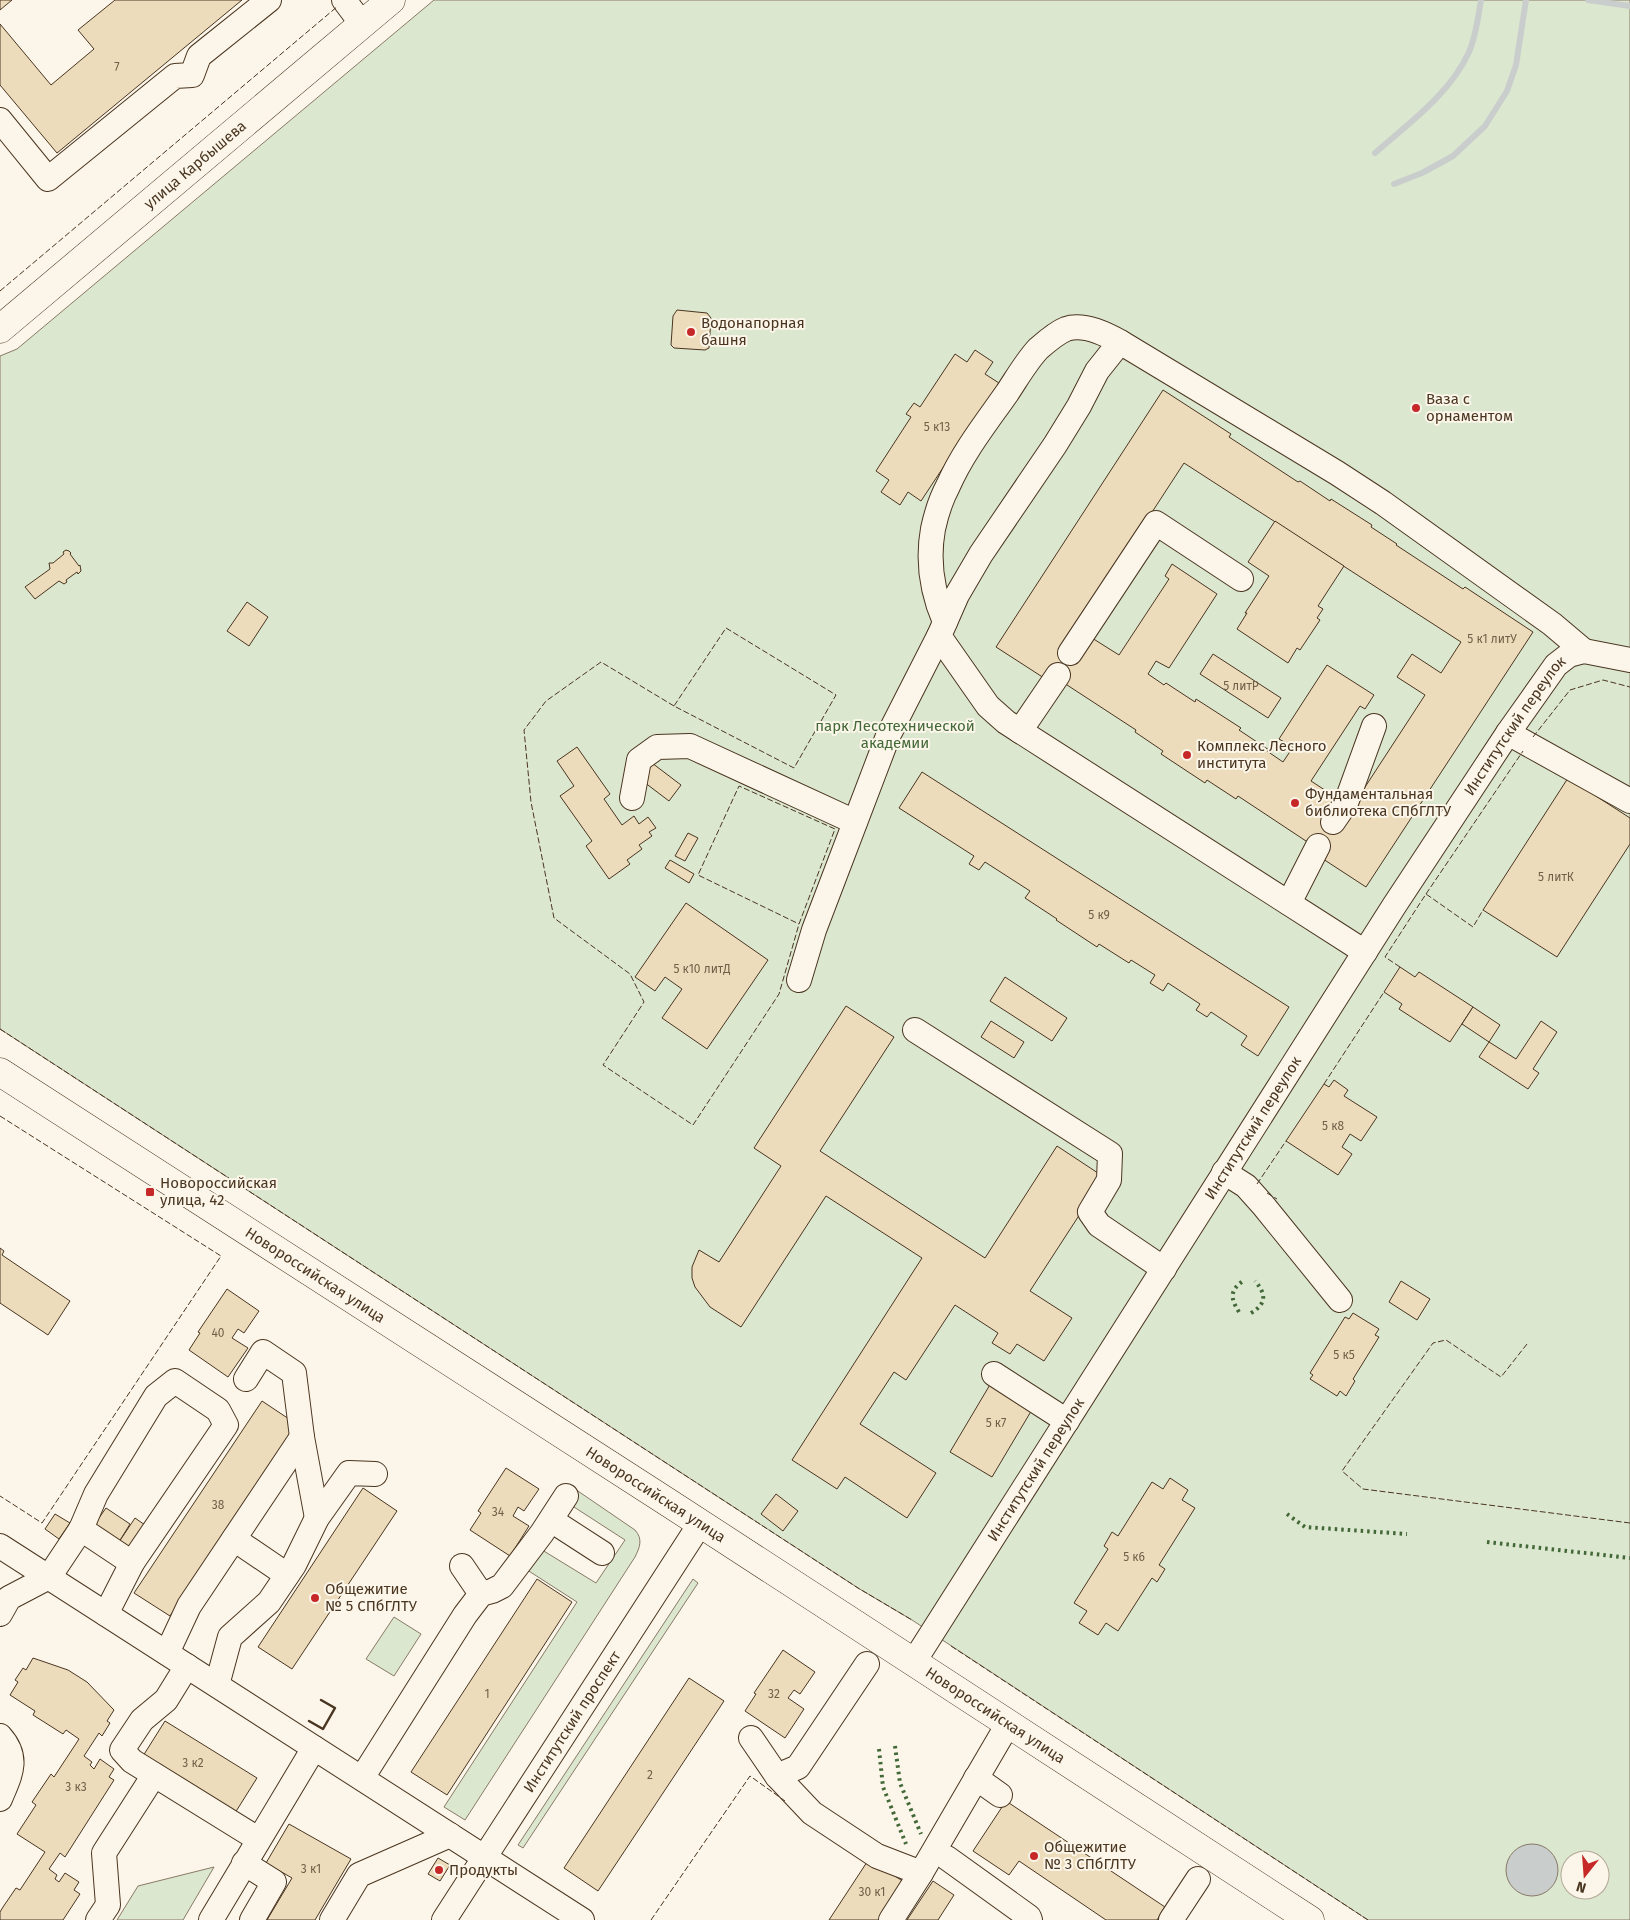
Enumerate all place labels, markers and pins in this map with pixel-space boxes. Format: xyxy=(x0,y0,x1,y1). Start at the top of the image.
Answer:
place label: Водонапорная башня xyxy=(701,314,805,349)
marker: Водонапорная башня xyxy=(685,326,697,338)
place label: Ваза с орнаментом xyxy=(1426,390,1513,425)
marker: Ваза с орнаментом xyxy=(1410,402,1422,414)
place label: Комплекс Лесного института xyxy=(1197,737,1327,772)
marker: Комплекс Лесного института xyxy=(1181,749,1193,761)
place label: Фундаментальная библиотека СПбГЛТУ xyxy=(1305,785,1452,820)
marker: Фундаментальная библиотека СПбГЛТУ xyxy=(1289,797,1301,809)
place label: Новороссийская улица, 42 xyxy=(160,1174,277,1209)
marker: Новороссийская улица, 42 xyxy=(144,1186,156,1198)
place label: Общежитие № 5 СПбГЛТУ xyxy=(325,1580,418,1615)
marker: Общежитие № 5 СПбГЛТУ xyxy=(309,1592,321,1604)
place label: Общежитие № 3 СПбГЛТУ xyxy=(1044,1838,1137,1873)
marker: Общежитие № 3 СПбГЛТУ xyxy=(1028,1850,1040,1862)
place label: Продукты xyxy=(449,1861,518,1879)
marker: Продукты xyxy=(433,1864,445,1876)

